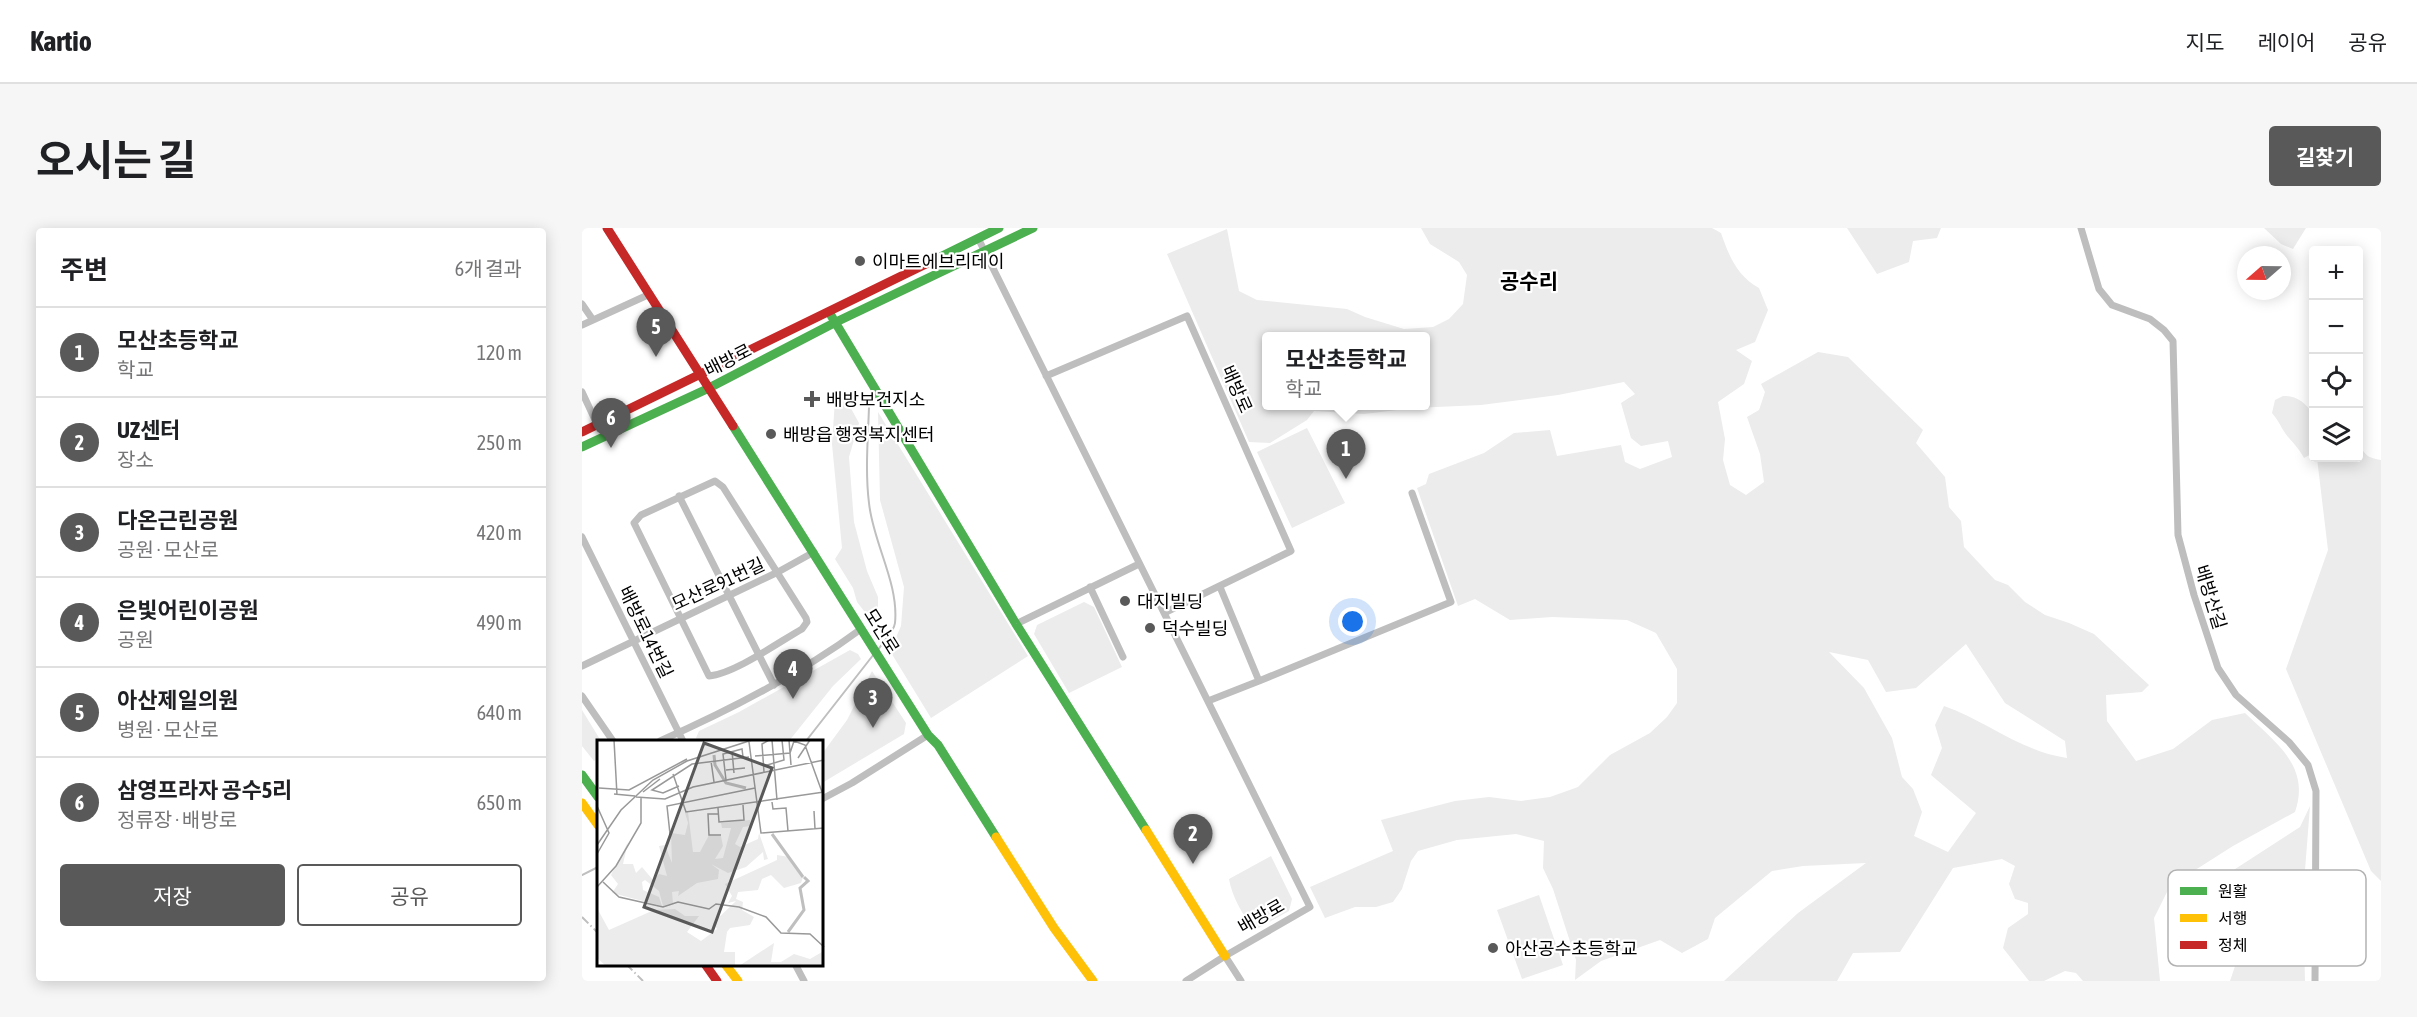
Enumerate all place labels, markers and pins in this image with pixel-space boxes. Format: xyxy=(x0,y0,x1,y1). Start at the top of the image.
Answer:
place label: 이마트에브리데이 xyxy=(872,251,1004,272)
marker: 이마트에브리데이 xyxy=(853,254,867,268)
pin: 5 xyxy=(636,308,676,357)
place label: 배방보건지소 xyxy=(826,389,925,410)
marker: 배방보건지소 xyxy=(803,390,821,408)
pin: 6 xyxy=(591,398,630,448)
place label: 배방읍 행정복지센터 xyxy=(783,424,935,445)
marker: 배방읍 행정복지센터 xyxy=(764,427,778,441)
pin: 1 xyxy=(1326,430,1365,479)
place label: 대지빌딩 xyxy=(1137,591,1203,612)
marker: 대지빌딩 xyxy=(1118,594,1132,608)
place label: 덕수빌딩 xyxy=(1162,618,1228,639)
marker: 덕수빌딩 xyxy=(1143,621,1157,635)
pin: 4 xyxy=(774,650,812,699)
pin: 3 xyxy=(854,678,892,728)
pin: 2 xyxy=(1174,814,1212,864)
place label: 아산공수초등학교 xyxy=(1505,938,1637,959)
marker: 아산공수초등학교 xyxy=(1486,941,1500,955)

